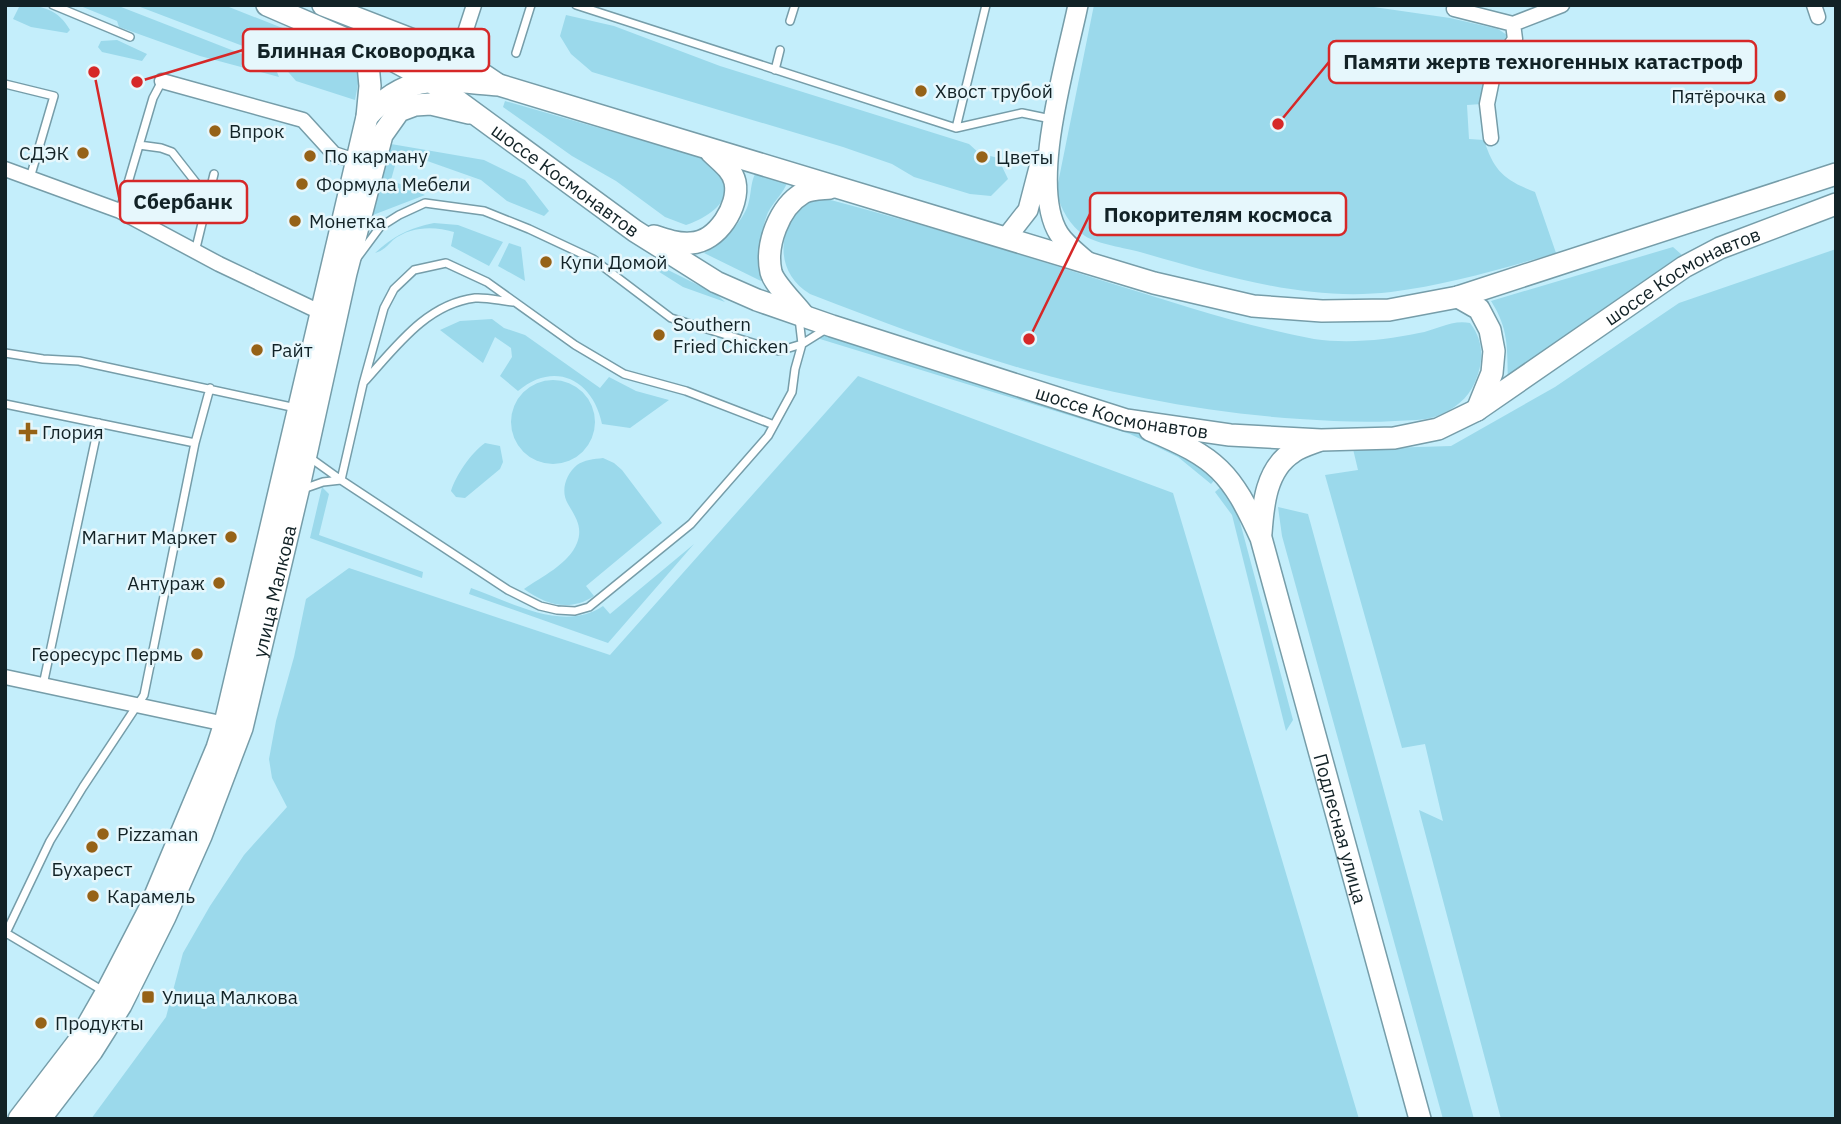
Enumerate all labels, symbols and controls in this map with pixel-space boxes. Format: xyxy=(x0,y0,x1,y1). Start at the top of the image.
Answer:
callout: Блинная Сковородка xyxy=(243,29,489,71)
text: Блинная Сковородка xyxy=(257,36,475,64)
callout: Памяти жертв техногенных катастроф xyxy=(1329,41,1756,83)
text: Памяти жертв техногенных катастроф xyxy=(1343,47,1743,75)
place label: Хвост трубой xyxy=(935,79,1053,103)
marker: Хвост трубой xyxy=(913,83,929,99)
place label: Пятёрочка xyxy=(1671,84,1766,108)
marker: Пятёрочка xyxy=(1772,88,1788,104)
street label: шоссе Космонавтов xyxy=(487,118,644,242)
place label: Впрок xyxy=(229,119,284,143)
marker: Впрок xyxy=(207,123,223,139)
place label: СДЭК xyxy=(19,141,69,165)
place label: По карману xyxy=(324,144,428,168)
marker: СДЭК xyxy=(75,145,91,161)
place label: Цветы xyxy=(996,145,1053,169)
marker: По карману xyxy=(302,148,318,164)
marker: Цветы xyxy=(974,149,990,165)
place label: Формула Мебели xyxy=(316,172,470,196)
marker: Формула Мебели xyxy=(294,176,310,192)
callout: Сбербанк xyxy=(120,181,247,223)
text: Сбербанк xyxy=(133,187,233,215)
callout: Покорителям космоса xyxy=(1090,193,1346,235)
text: Покорителям космоса xyxy=(1104,200,1332,228)
place label: Монетка xyxy=(309,209,386,233)
marker: Монетка xyxy=(287,213,303,229)
street label: шоссе Космонавтов xyxy=(1599,222,1764,331)
place label: Купи Домой xyxy=(560,250,668,274)
marker: Купи Домой xyxy=(538,254,554,270)
place label: Southern Fried Chicken xyxy=(673,312,789,358)
marker: Southern Fried Chicken xyxy=(651,327,667,343)
place label: Райт xyxy=(271,338,313,362)
marker: Райт xyxy=(249,342,265,358)
street label: шоссе Космонавтов xyxy=(1032,380,1210,444)
place label: Глория xyxy=(42,420,104,444)
marker: Глория xyxy=(20,424,36,440)
street label: улица Малкова xyxy=(247,523,302,660)
place label: Магнит Маркет xyxy=(81,525,217,549)
marker: Магнит Маркет xyxy=(223,529,239,545)
place label: Антураж xyxy=(127,571,205,595)
marker: Антураж xyxy=(211,575,227,591)
place label: Георесурс Пермь xyxy=(31,642,183,666)
marker: Георесурс Пермь xyxy=(189,646,205,662)
street label: Подлесная улица xyxy=(1309,751,1372,906)
place label: Pizzaman xyxy=(117,822,199,846)
marker: Pizzaman xyxy=(95,826,111,842)
marker: Бухарест xyxy=(84,839,100,855)
place label: Бухарест xyxy=(51,857,133,881)
place label: Карамель xyxy=(107,884,195,908)
marker: Карамель xyxy=(85,888,101,904)
place label: Улица Малкова xyxy=(162,985,298,1009)
marker: Улица Малкова xyxy=(140,989,156,1005)
place label: Продукты xyxy=(55,1011,144,1035)
marker: Продукты xyxy=(33,1015,49,1031)

